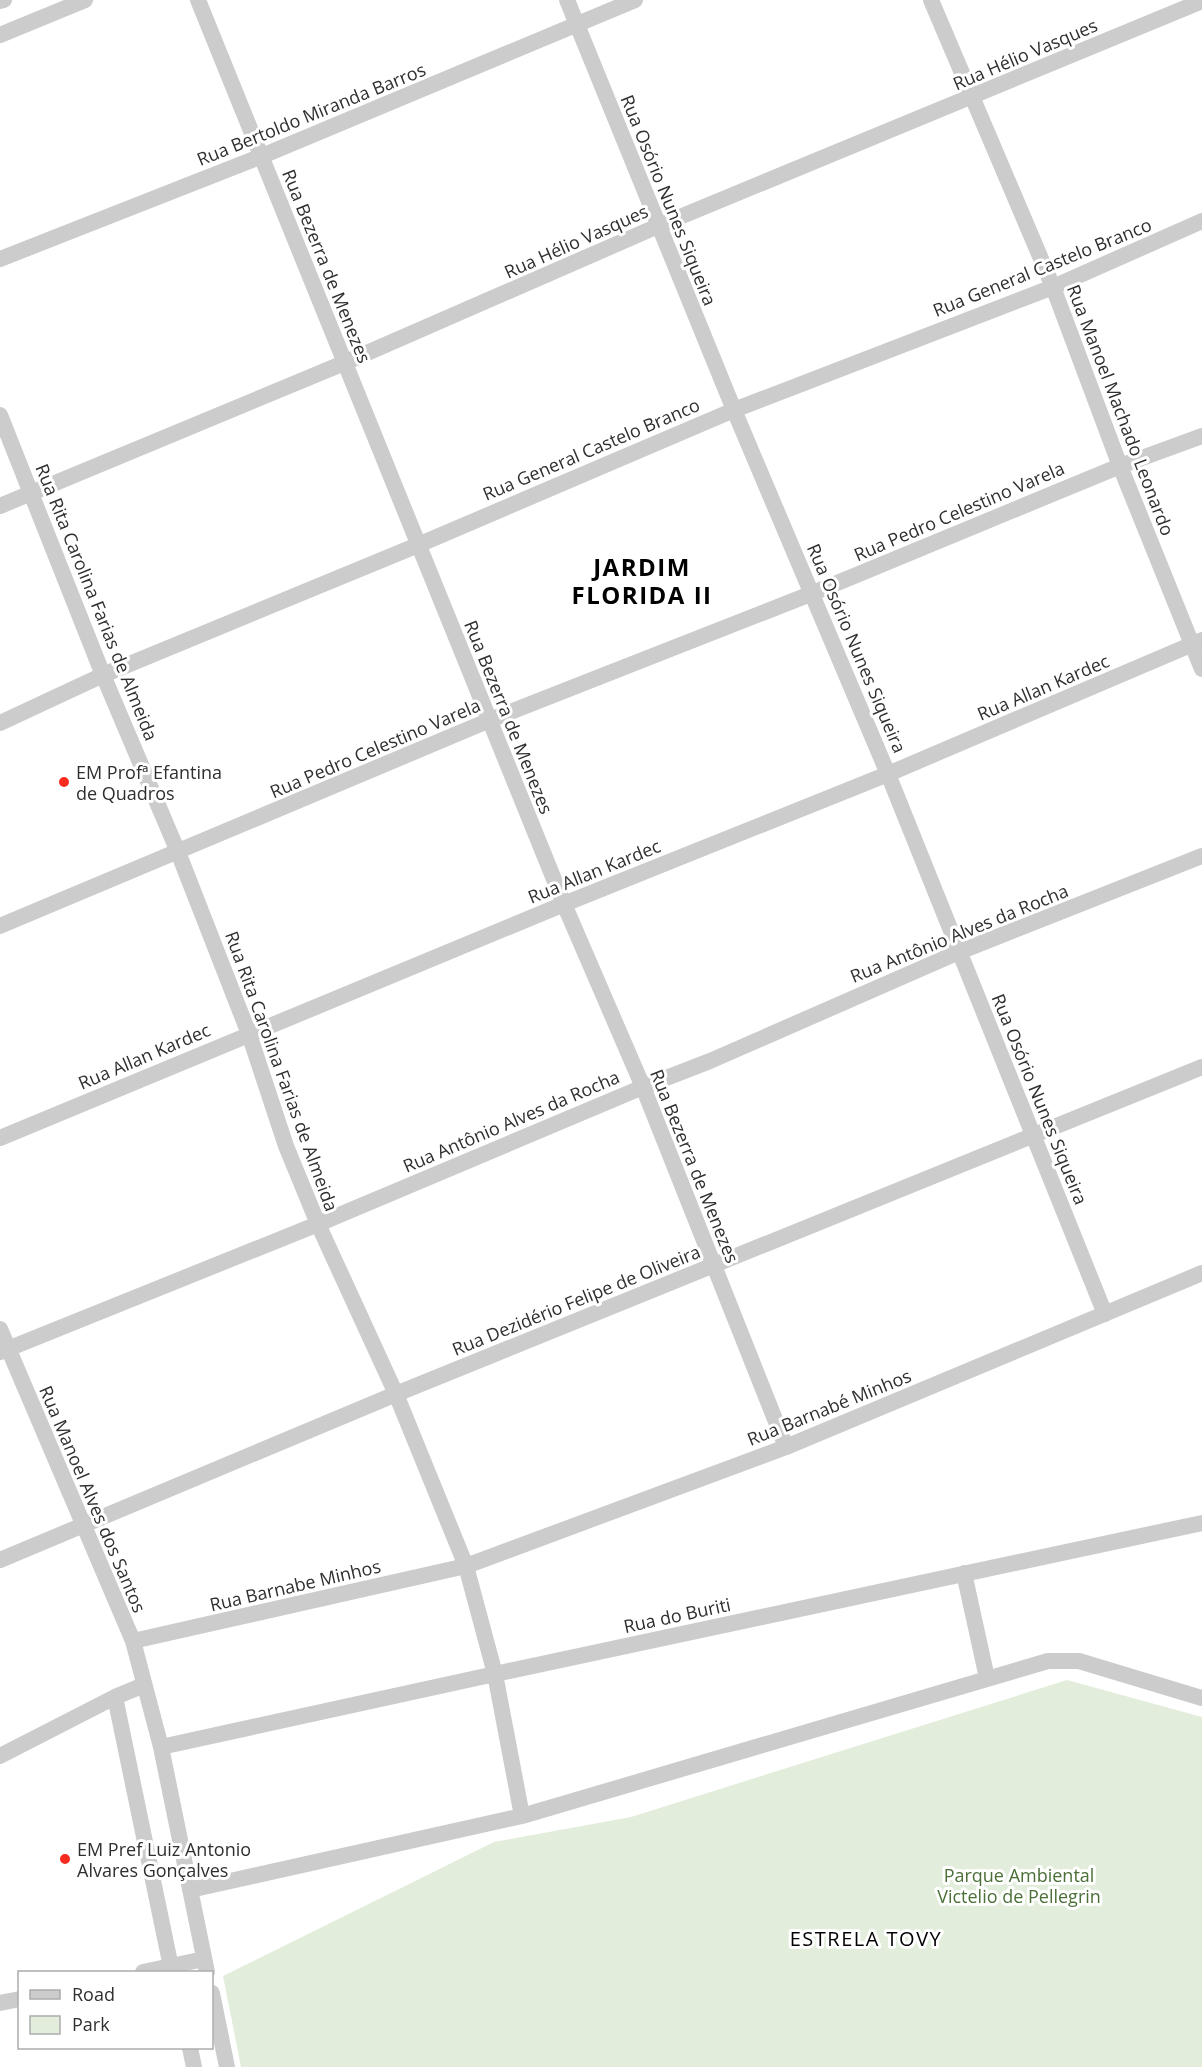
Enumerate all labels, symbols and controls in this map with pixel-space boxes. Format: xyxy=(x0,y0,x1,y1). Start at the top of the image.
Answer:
street label: Rua Hélio Vasques xyxy=(949,13,1101,95)
street label: Rua Bertoldo Miranda Barros xyxy=(193,57,429,171)
street label: Rua Osório Nunes Siqueira xyxy=(616,91,722,309)
street label: Rua Bezerra de Menezes xyxy=(277,166,377,366)
street label: Rua Hélio Vasques xyxy=(500,199,652,283)
street label: Rua General Castelo Branco xyxy=(929,212,1155,322)
street label: Rua Manoel Machado Leonardo xyxy=(1062,281,1180,539)
street label: Rua General Castelo Branco xyxy=(479,392,703,506)
street label: Rua Pedro Celestino Varela xyxy=(850,456,1068,566)
street label: Rua Rita Carolina Farias de Almeida xyxy=(30,460,164,744)
street label: Rua Osório Nunes Siqueira xyxy=(802,540,912,756)
district label: JARDIM FLORIDA II xyxy=(571,550,713,611)
street label: Rua Bezerra de Menezes xyxy=(459,617,559,817)
street label: Rua Allan Kardec xyxy=(973,648,1113,726)
street label: Rua Pedro Celestino Varela xyxy=(266,693,484,803)
place label: EM Profª Efantina de Quadros xyxy=(76,760,222,805)
marker: EM Profª Efantina de Quadros xyxy=(57,775,71,789)
street label: Rua Allan Kardec xyxy=(524,833,664,909)
street label: Rua Antônio Alves da Rocha xyxy=(846,878,1072,988)
street label: Rua Rita Carolina Farias de Almeida xyxy=(220,928,344,1214)
street label: Rua Osório Nunes Siqueira xyxy=(987,990,1093,1208)
street label: Rua Allan Kardec xyxy=(74,1017,214,1095)
street label: Rua Antônio Alves da Rocha xyxy=(399,1064,623,1178)
street label: Rua Bezerra de Menezes xyxy=(645,1066,745,1266)
street label: Rua Dezidério Felipe de Oliveira xyxy=(448,1239,704,1361)
street label: Rua Barnabé Minhos xyxy=(743,1363,915,1451)
street label: Rua Manoel Alves dos Santos xyxy=(34,1382,152,1616)
street label: Rua Barnabe Minhos xyxy=(207,1554,383,1616)
street label: Rua do Buriti xyxy=(621,1592,733,1638)
place label: EM Pref Luiz Antonio Alvares Gonçalves xyxy=(77,1837,251,1882)
marker: EM Pref Luiz Antonio Alvares Gonçalves xyxy=(58,1852,72,1866)
park label: Parque Ambiental Victelio de Pellegrin xyxy=(937,1863,1101,1908)
district label: ESTRELA TOVY xyxy=(790,1925,942,1952)
legend xyxy=(18,1971,213,2049)
text: Road xyxy=(72,1982,115,2006)
text: Park xyxy=(72,2012,110,2036)

